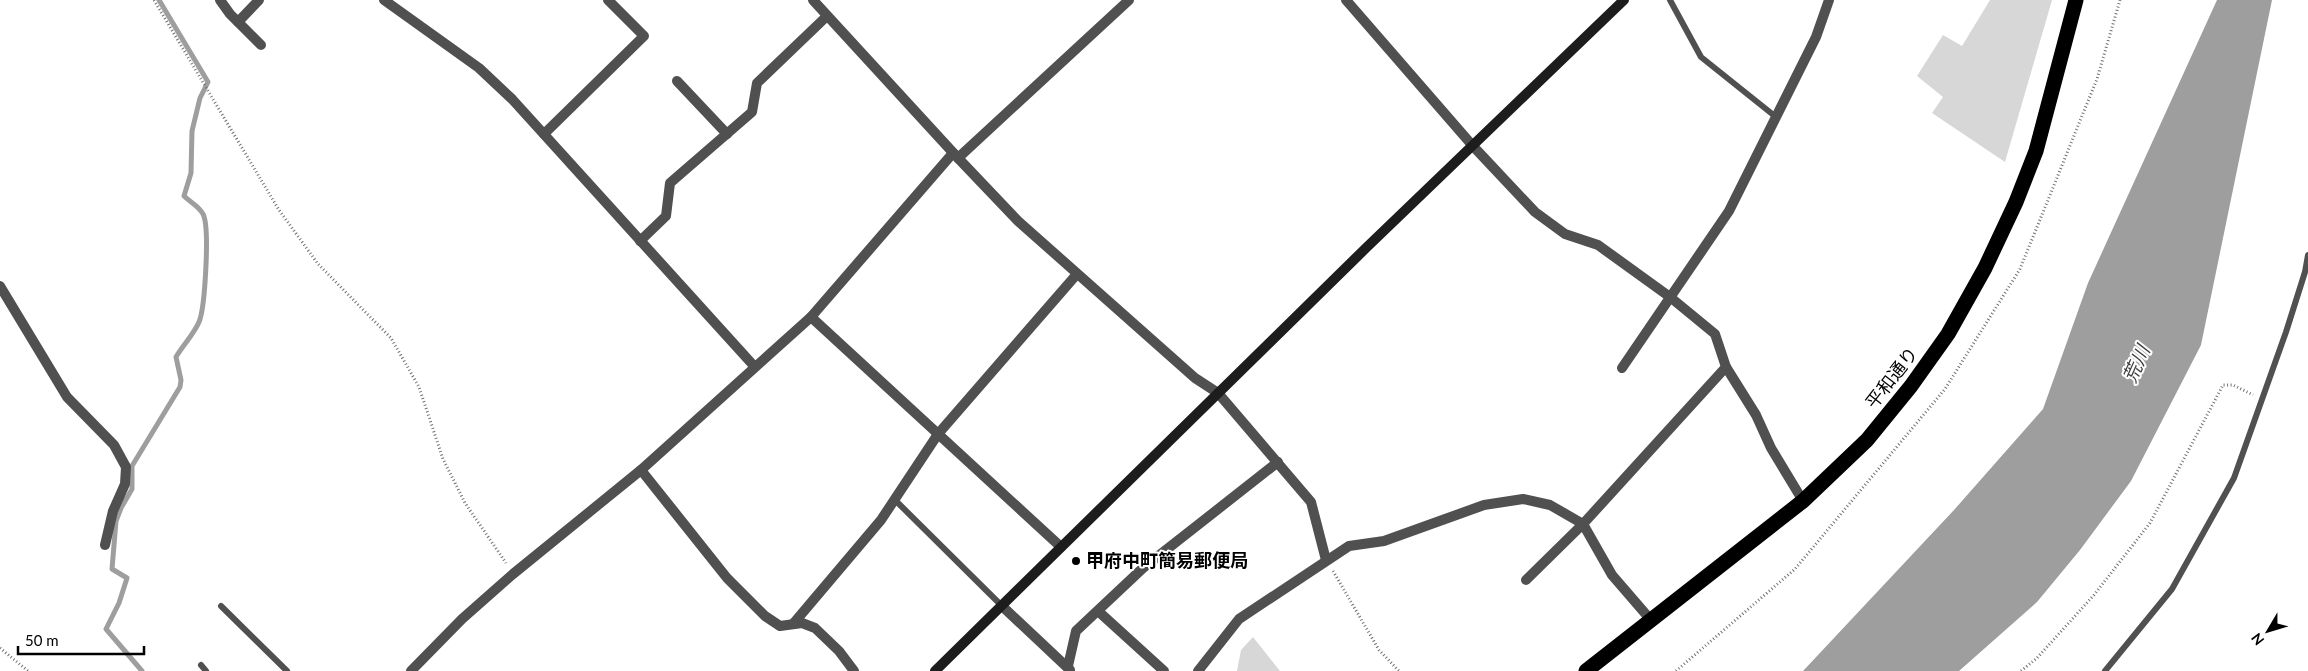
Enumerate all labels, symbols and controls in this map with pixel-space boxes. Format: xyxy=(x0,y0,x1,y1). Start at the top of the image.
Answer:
water label: 荒川 xyxy=(2117,340,2155,386)
street label: 平和通り xyxy=(1860,342,1922,413)
place label: 甲府中町簡易郵便局 xyxy=(1086,549,1248,571)
marker: 甲府中町簡易郵便局 xyxy=(1070,555,1082,567)
north arrow xyxy=(2243,606,2293,656)
scale bar xyxy=(18,624,144,656)
text: N xyxy=(2247,630,2267,649)
text: 50 m xyxy=(25,631,59,649)

